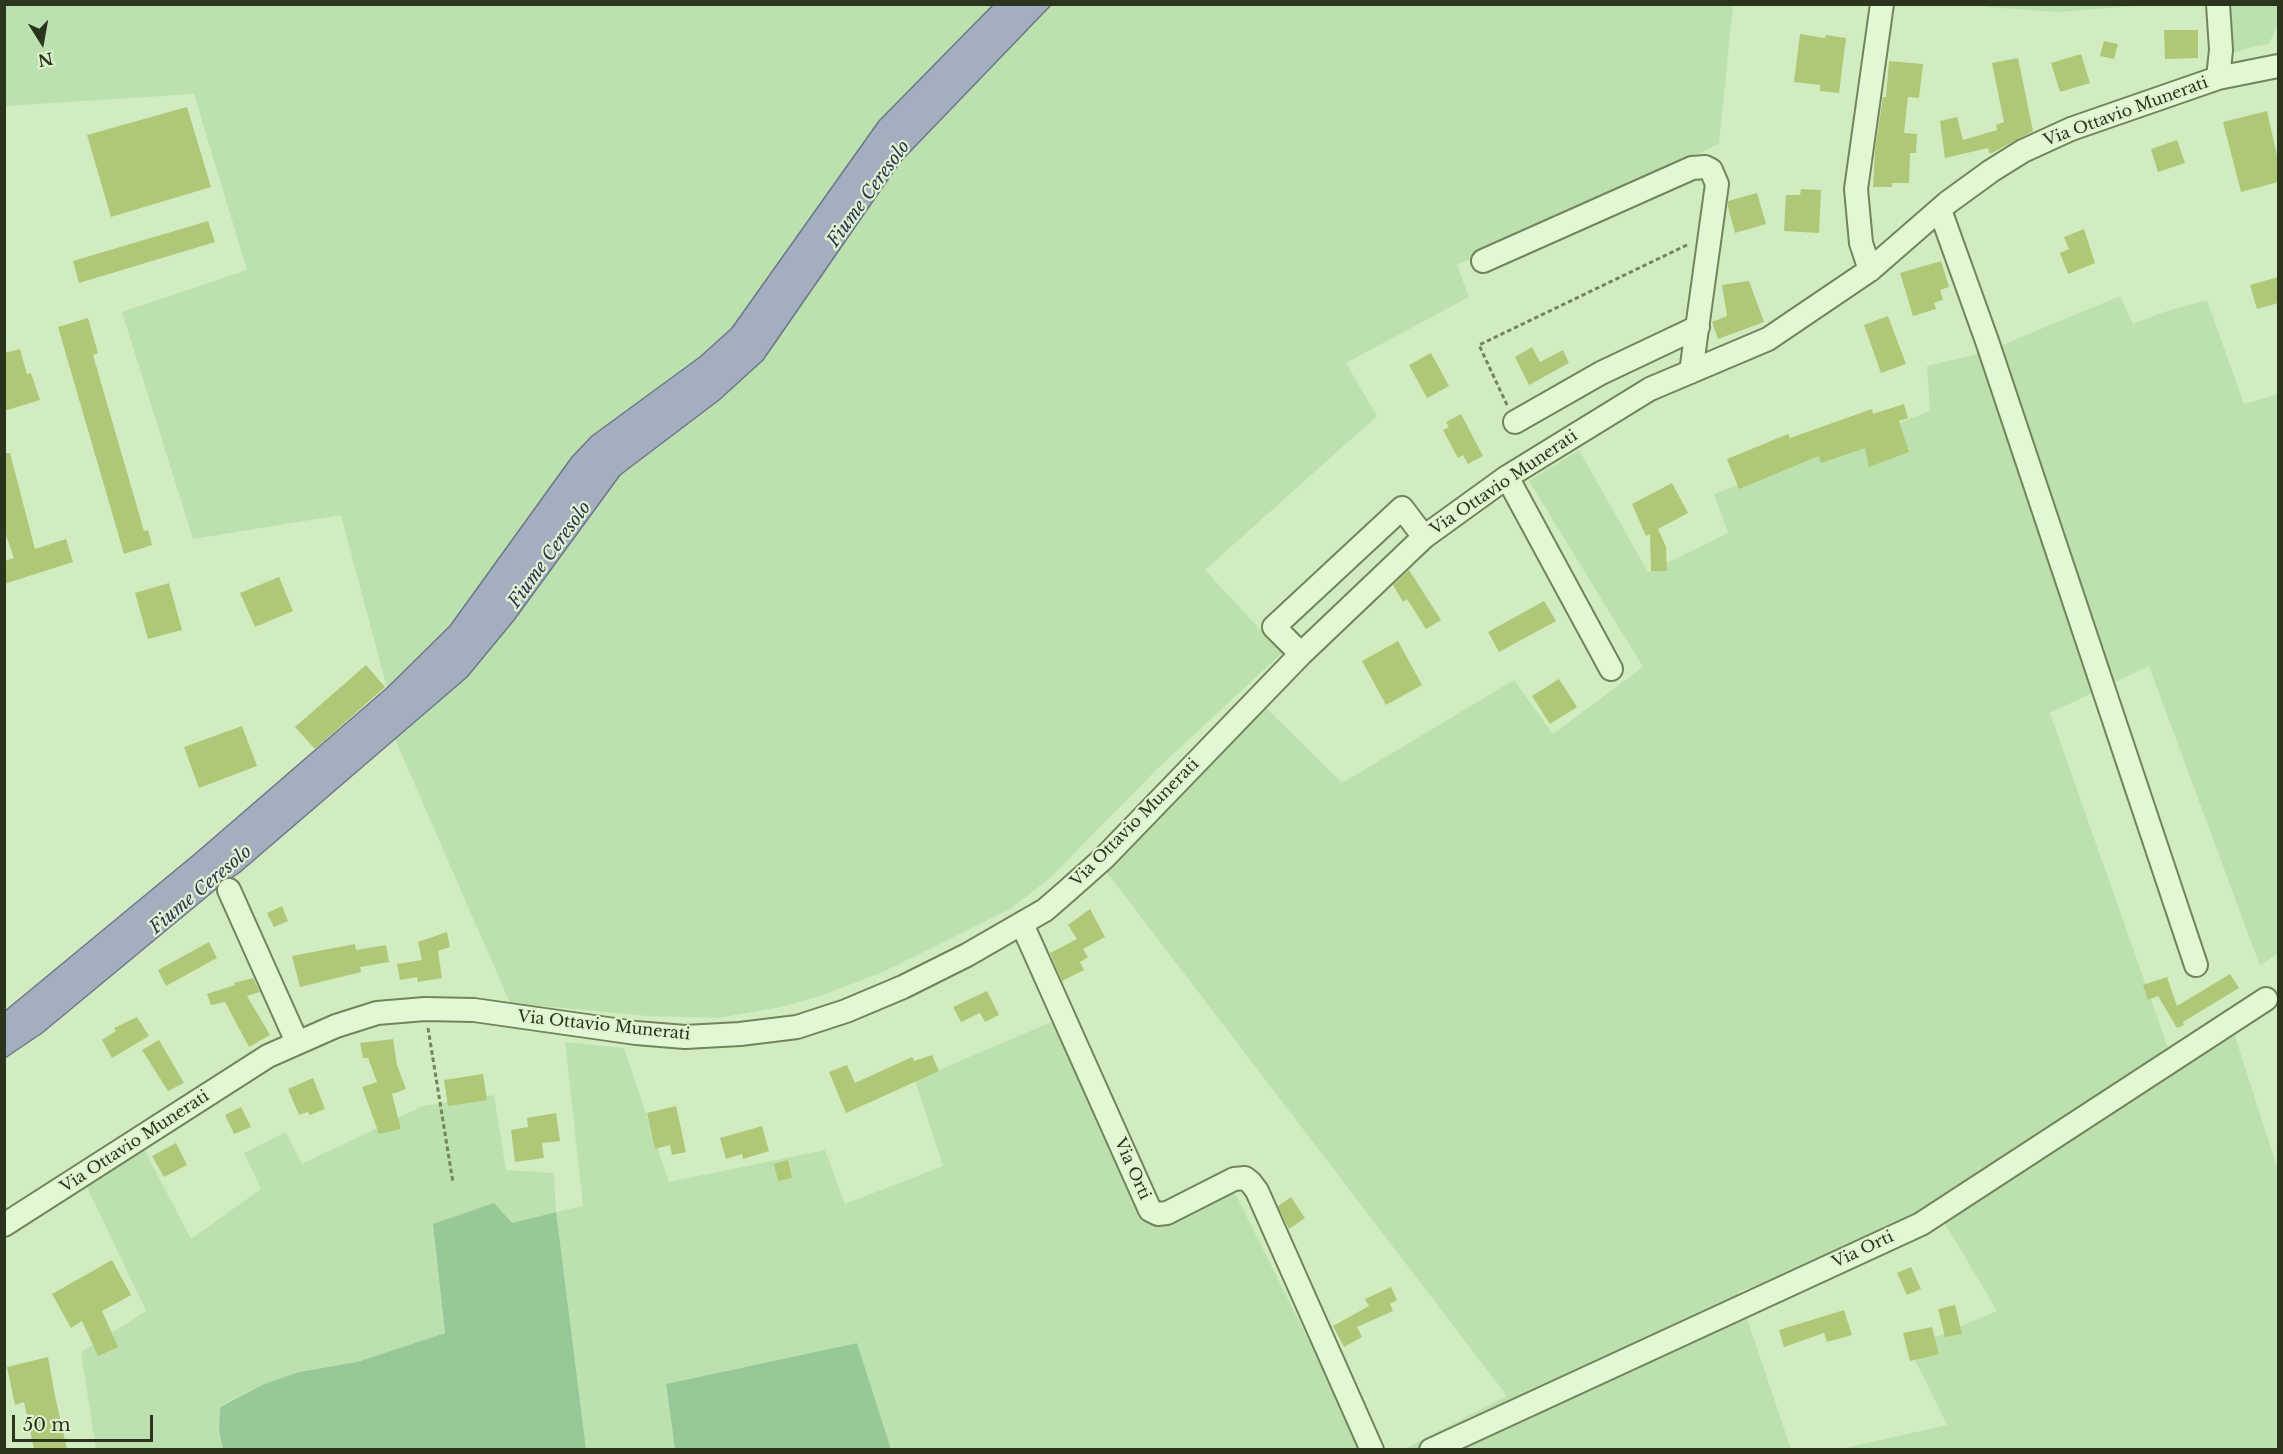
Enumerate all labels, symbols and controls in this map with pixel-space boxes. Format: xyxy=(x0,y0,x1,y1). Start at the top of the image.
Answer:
north arrow xyxy=(12,12,72,72)
text: N xyxy=(36,48,55,71)
street label: Via Ottavio Munerati xyxy=(2041,73,2211,151)
water label: Fiume Ceresolo xyxy=(823,137,915,251)
street label: Via Ottavio Munerati xyxy=(1427,427,1581,539)
water label: Fiume Ceresolo xyxy=(504,498,596,612)
street label: Via Ottavio Munerati xyxy=(1067,755,1203,891)
water label: Fiume Ceresolo xyxy=(146,841,256,939)
street label: Via Ottavio Munerati xyxy=(517,1007,691,1045)
street label: Via Ottavio Munerati xyxy=(57,1087,213,1197)
street label: Via Orti xyxy=(1110,1135,1154,1203)
street label: Via Orti xyxy=(1829,1227,1897,1273)
scale bar xyxy=(15,1403,156,1441)
text: 50 m xyxy=(23,1414,71,1436)

